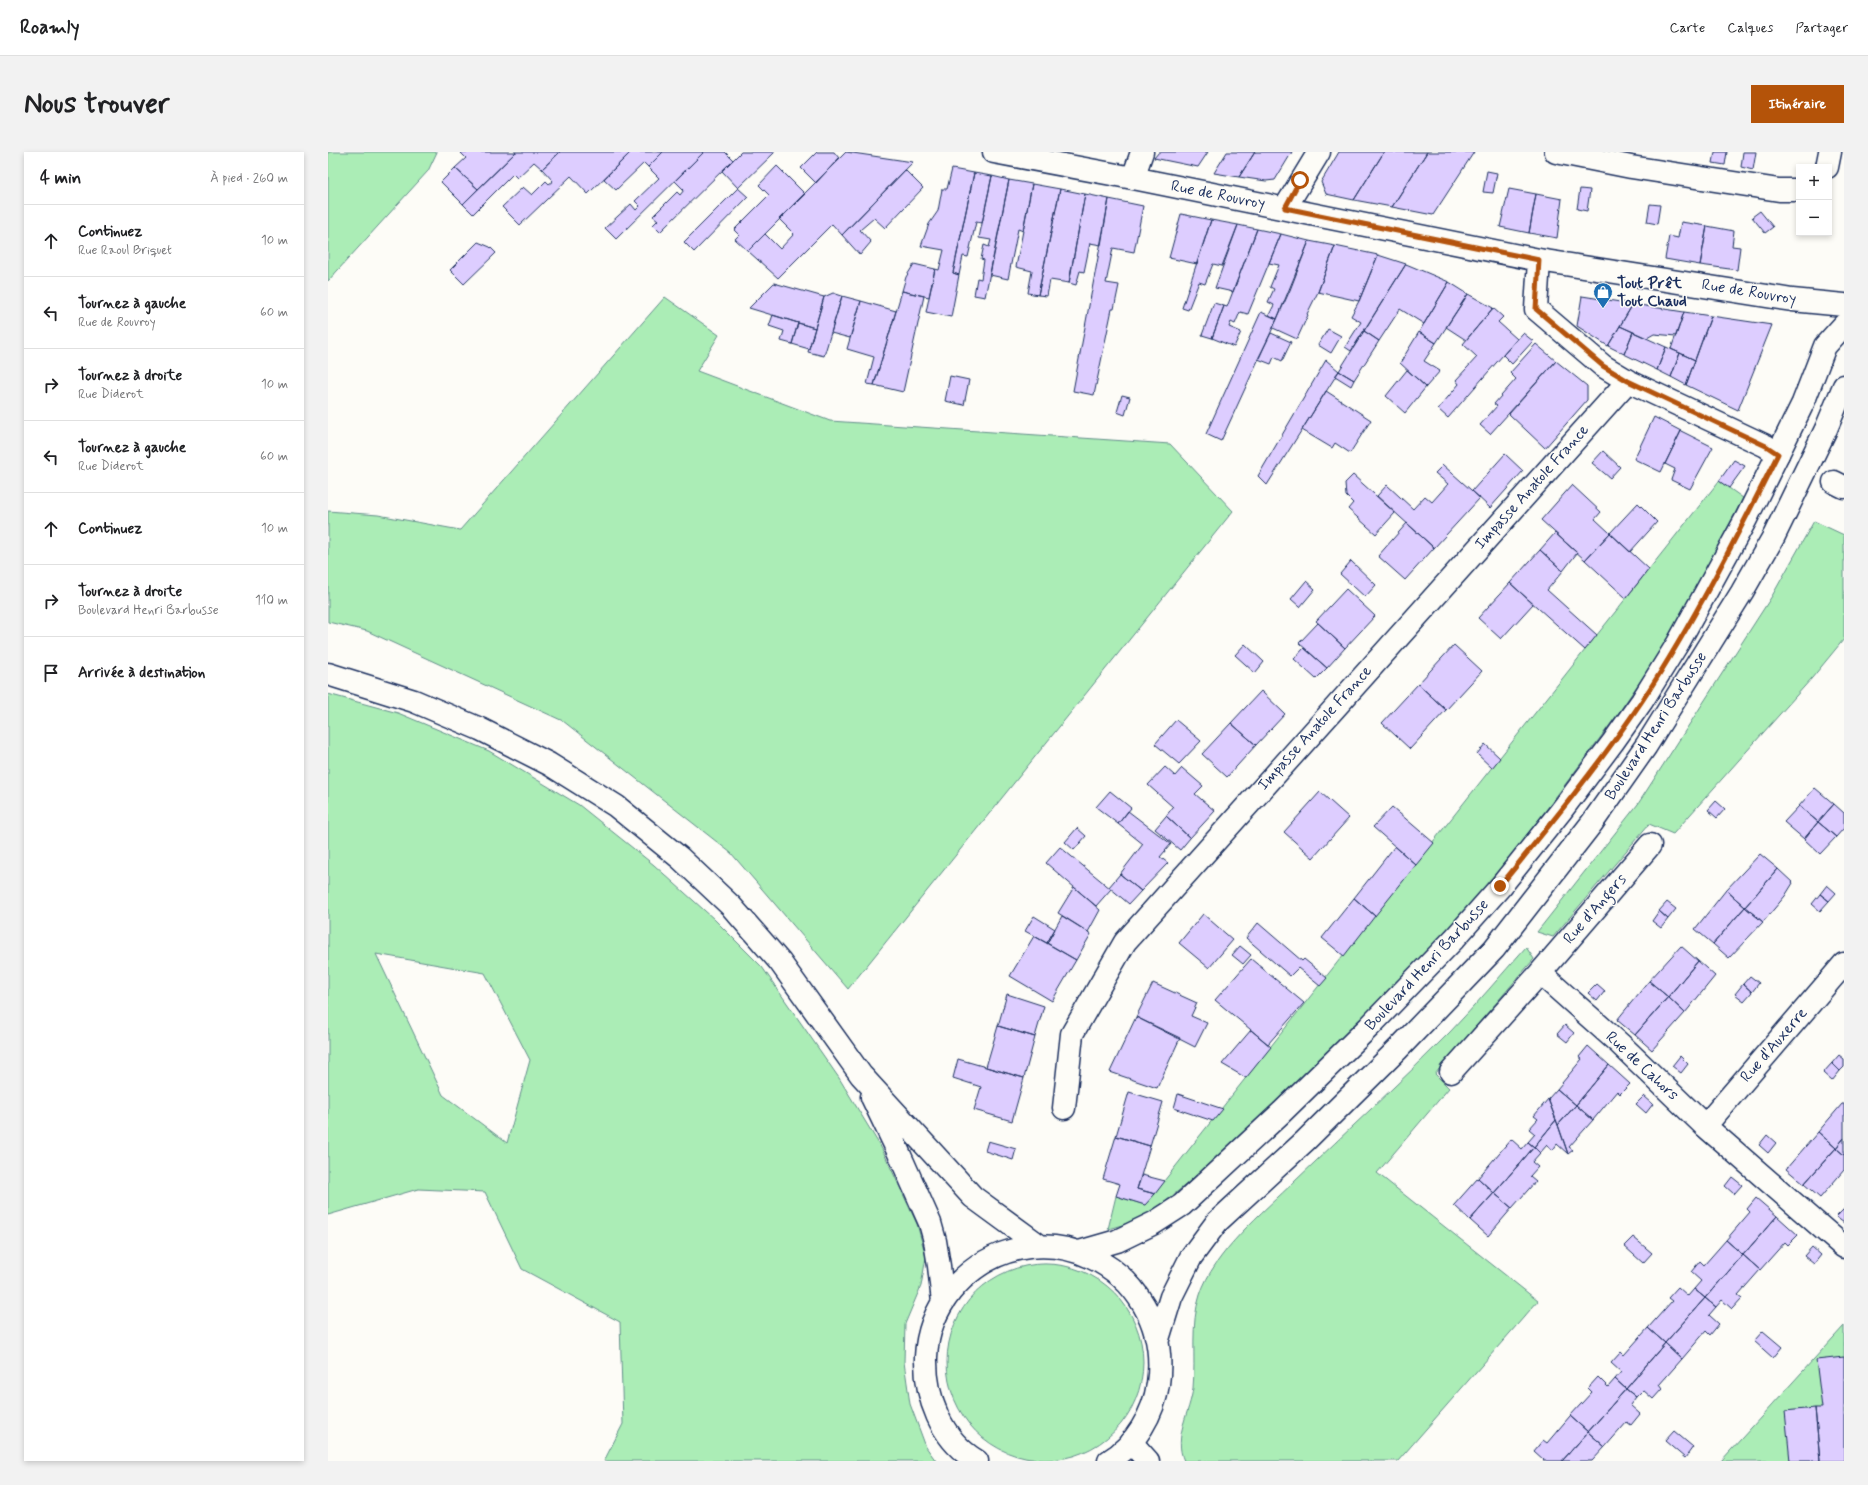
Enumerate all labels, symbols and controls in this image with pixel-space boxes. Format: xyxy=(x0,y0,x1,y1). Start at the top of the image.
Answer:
text: Roamly xyxy=(20,15,79,40)
text: Carte xyxy=(1669,19,1705,37)
text: Calques xyxy=(1727,19,1773,37)
text: Partager xyxy=(1795,19,1848,37)
button: Itinéraire xyxy=(1751,85,1844,123)
text: Nous trouver xyxy=(24,86,169,123)
map controls xyxy=(1796,164,1832,236)
button: + xyxy=(1796,164,1832,200)
text: 4 min xyxy=(40,167,81,189)
text: À pied · 260 m xyxy=(210,170,288,187)
route start xyxy=(1291,171,1309,189)
street label: Rue de Rouvroy xyxy=(1169,176,1267,214)
button: − xyxy=(1796,200,1832,236)
text: Continuez xyxy=(78,222,142,242)
icon: ahead xyxy=(40,230,62,252)
text: 10 m xyxy=(261,232,288,249)
text: Rue Raoul Briquet xyxy=(78,242,172,259)
place label: Tout Prêt Tout Chaud xyxy=(1617,273,1687,312)
street label: Rue de Rouvroy xyxy=(1700,274,1798,310)
shop icon: Tout Prêt Tout Chaud xyxy=(1592,281,1614,309)
text: Tournez à gauche xyxy=(78,294,186,314)
icon: left xyxy=(40,302,62,324)
text: 60 m xyxy=(260,304,288,321)
text: Rue de Rouvroy xyxy=(78,314,156,331)
text: Tournez à droite xyxy=(78,366,182,386)
icon: right xyxy=(40,374,62,396)
text: 10 m xyxy=(261,376,288,393)
text: Rue Diderot xyxy=(78,386,144,403)
street label: Impasse Anatole France xyxy=(1470,420,1594,554)
text: Tournez à gauche xyxy=(78,438,186,458)
icon: left xyxy=(40,446,62,468)
text: 60 m xyxy=(260,448,288,465)
text: Rue Diderot xyxy=(78,458,144,475)
icon: ahead xyxy=(40,518,62,540)
text: Continuez xyxy=(78,519,142,539)
text: 10 m xyxy=(261,520,288,537)
text: Tournez à droite xyxy=(78,582,182,602)
icon: right xyxy=(40,590,62,612)
text: 110 m xyxy=(255,592,288,609)
text: Boulevard Henri Barbusse xyxy=(78,602,219,619)
street label: Boulevard Henri Barbusse xyxy=(1600,648,1712,804)
street label: Impasse Anatole France xyxy=(1253,661,1377,795)
icon: arrive xyxy=(40,662,62,684)
text: Arrivée à destination xyxy=(78,663,205,683)
street label: Rue d'Angers xyxy=(1559,869,1632,949)
route end xyxy=(1491,877,1509,895)
street label: Boulevard Henri Barbusse xyxy=(1360,895,1494,1035)
street label: Rue d'Auxerre xyxy=(1736,1003,1812,1087)
street label: Rue de Cahors xyxy=(1601,1027,1683,1105)

